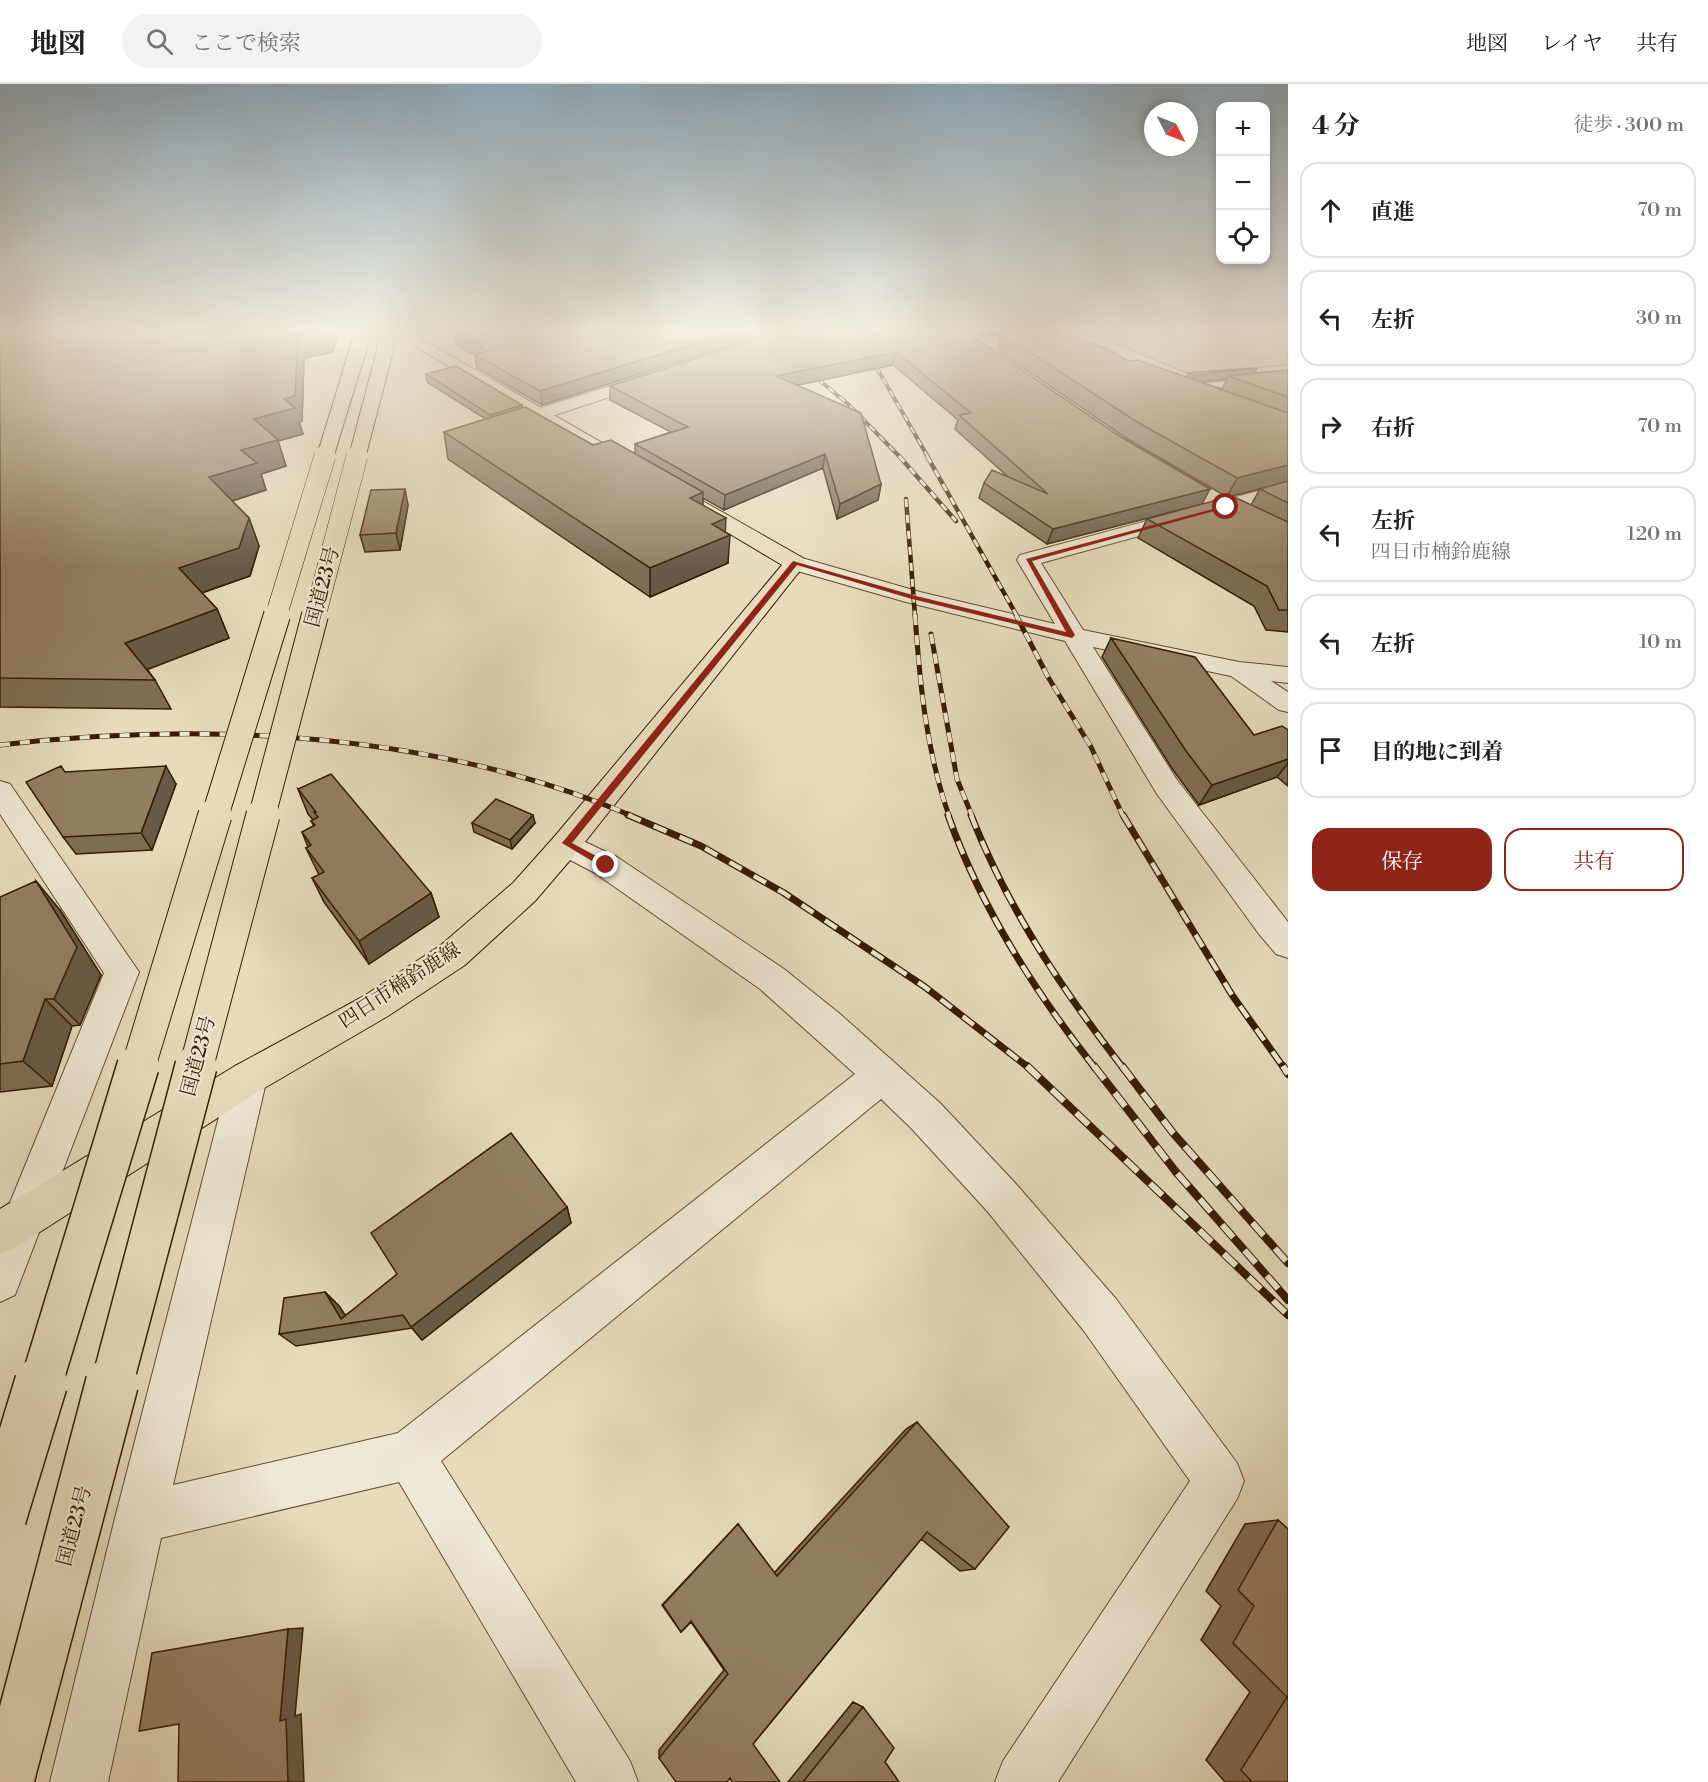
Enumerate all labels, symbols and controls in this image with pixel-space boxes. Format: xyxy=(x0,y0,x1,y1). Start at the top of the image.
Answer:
search box xyxy=(122,14,542,68)
icon: search xyxy=(143,25,176,58)
text: 地図 xyxy=(30,27,86,62)
text: ここで検索 xyxy=(191,30,301,57)
text: 地図 xyxy=(1466,31,1508,57)
text: レイヤ xyxy=(1541,31,1603,57)
text: 共有 xyxy=(1636,31,1678,57)
north arrow xyxy=(1144,102,1198,156)
map controls xyxy=(1216,102,1270,264)
button: + xyxy=(1216,102,1270,156)
text: 4 分 xyxy=(1312,110,1360,142)
text: 徒歩 · 300 m xyxy=(1573,113,1684,138)
button: − xyxy=(1216,156,1270,210)
icon: ahead xyxy=(1314,194,1347,227)
text: 70 m xyxy=(1638,198,1682,223)
text: 直進 xyxy=(1371,199,1415,226)
button: locate xyxy=(1216,210,1270,264)
icon: left xyxy=(1314,302,1347,335)
text: 30 m xyxy=(1636,306,1682,331)
text: 左折 xyxy=(1371,307,1415,334)
icon: right xyxy=(1314,410,1347,443)
text: 70 m xyxy=(1638,414,1682,439)
text: 右折 xyxy=(1371,415,1415,442)
route start xyxy=(1212,493,1238,519)
text: 左折 xyxy=(1371,508,1415,535)
icon: left xyxy=(1314,518,1347,551)
text: 120 m xyxy=(1627,522,1682,547)
text: 四日市楠鈴鹿線 xyxy=(1371,540,1511,565)
street label: 国道23号 xyxy=(300,544,346,630)
icon: left xyxy=(1314,626,1347,659)
text: 10 m xyxy=(1639,630,1682,655)
text: 左折 xyxy=(1371,631,1415,658)
icon: arrive xyxy=(1314,734,1347,767)
text: 目的地に到着 xyxy=(1371,739,1503,766)
button: 保存 xyxy=(1312,828,1492,891)
button: 共有 xyxy=(1504,828,1684,891)
route end xyxy=(592,851,618,877)
street label: 四日市楠鈴鹿線 xyxy=(334,937,466,1035)
street label: 国道23号 xyxy=(176,1013,222,1099)
street label: 国道23号 xyxy=(52,1483,98,1569)

